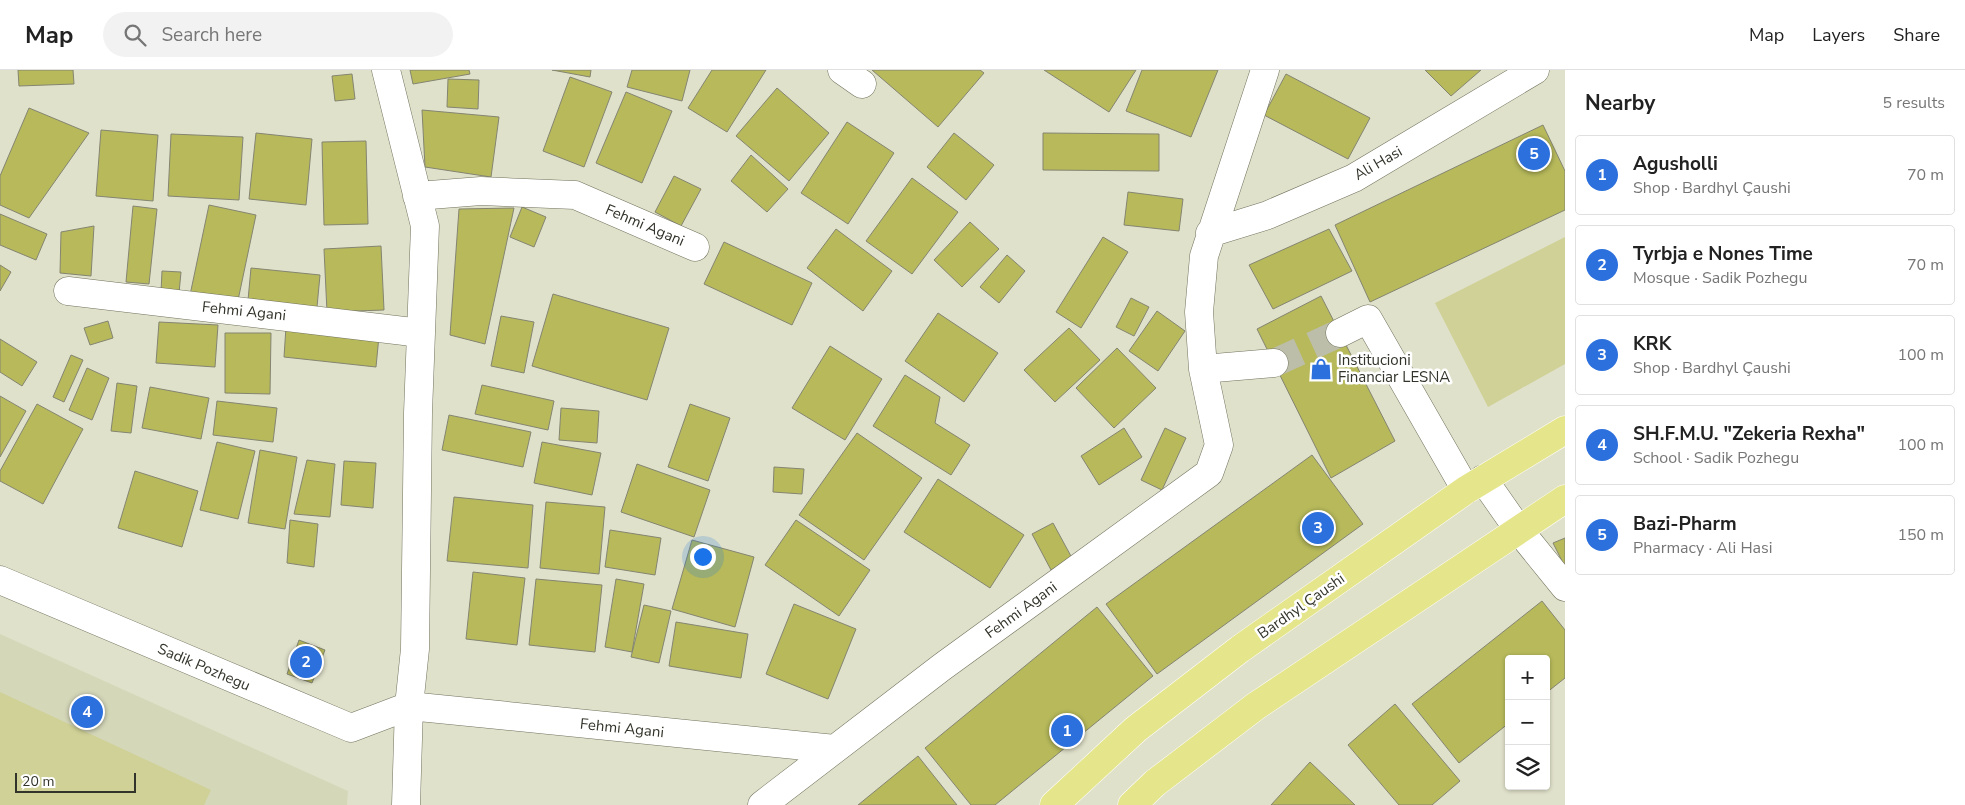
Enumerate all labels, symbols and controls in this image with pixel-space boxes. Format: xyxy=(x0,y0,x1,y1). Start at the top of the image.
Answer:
search box xyxy=(103,12,453,57)
text: Map xyxy=(25,19,73,51)
icon: search xyxy=(121,21,149,49)
text: Search here xyxy=(161,22,262,48)
text: Map xyxy=(1749,23,1784,47)
text: Layers xyxy=(1812,23,1865,47)
text: Share xyxy=(1893,23,1940,47)
text: Nearby xyxy=(1585,89,1655,117)
text: 5 results xyxy=(1883,92,1945,114)
pin: 5 xyxy=(1518,135,1550,173)
street label: Ali Hasi xyxy=(1350,141,1406,185)
text: Agusholli xyxy=(1633,151,1718,177)
text: 1 xyxy=(1597,164,1607,186)
text: 70 m xyxy=(1907,164,1944,186)
text: Shop · Bardhyl Çaushi xyxy=(1633,177,1791,199)
street label: Fehmi Agani xyxy=(602,199,688,251)
text: Tyrbja e Nones Time xyxy=(1633,241,1813,267)
text: 2 xyxy=(1597,254,1607,276)
text: 70 m xyxy=(1907,254,1944,276)
text: Mosque · Sadik Pozhegu xyxy=(1633,267,1807,289)
street label: Fehmi Agani xyxy=(201,297,287,325)
text: KRK xyxy=(1633,331,1671,357)
text: 3 xyxy=(1597,344,1607,366)
text: 100 m xyxy=(1897,344,1944,366)
place label: Institucioni Financiar LESNA xyxy=(1338,350,1450,387)
shop icon: Institucioni Financiar LESNA xyxy=(1308,356,1334,382)
text: Shop · Bardhyl Çaushi xyxy=(1633,357,1791,379)
text: SH.F.M.U. "Zekeria Rexha" xyxy=(1633,421,1865,447)
text: 4 xyxy=(1597,434,1607,456)
text: 100 m xyxy=(1897,434,1944,456)
text: School · Sadik Pozhegu xyxy=(1633,447,1799,469)
pin: 3 xyxy=(1302,509,1334,547)
text: Bazi-Pharm xyxy=(1633,511,1737,537)
text: 5 xyxy=(1597,524,1607,546)
text: 150 m xyxy=(1897,524,1944,546)
text: Pharmacy · Ali Hasi xyxy=(1633,537,1772,559)
your location xyxy=(690,544,716,570)
street label: Bardhyl Çaushi xyxy=(1253,569,1349,643)
street label: Fehmi Agani xyxy=(981,577,1061,643)
street label: Sadik Pozhegu xyxy=(155,638,253,696)
pin: 2 xyxy=(290,643,322,681)
map controls xyxy=(1505,655,1550,790)
button: + xyxy=(1505,655,1550,700)
pin: 4 xyxy=(71,693,103,731)
button: − xyxy=(1505,700,1550,745)
pin: 1 xyxy=(1051,712,1083,750)
street label: Fehmi Agani xyxy=(579,714,665,742)
button: layers xyxy=(1505,745,1550,790)
scale bar xyxy=(15,770,136,793)
text: 20 m xyxy=(22,772,54,791)

